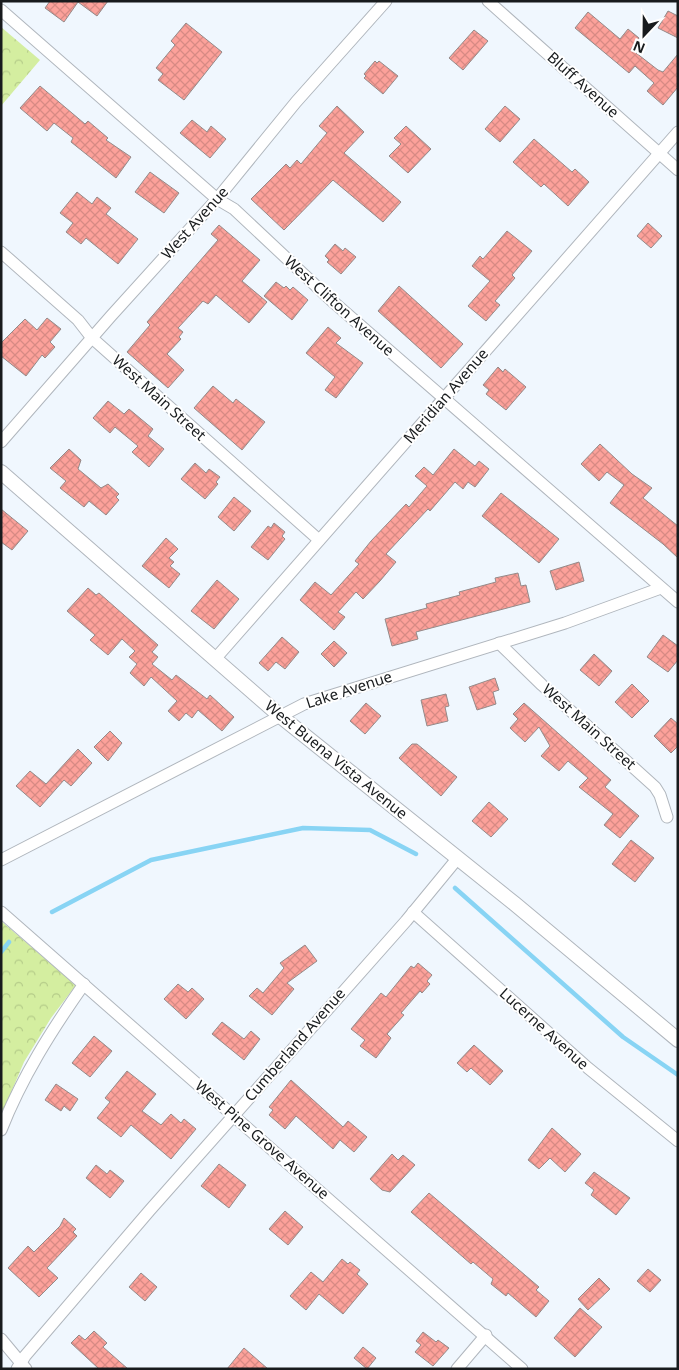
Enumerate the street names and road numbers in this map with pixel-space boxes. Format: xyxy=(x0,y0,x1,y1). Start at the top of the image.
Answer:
street label: Bluff Avenue xyxy=(544,47,624,122)
street label: West Avenue xyxy=(156,182,232,263)
street label: West Clifton Avenue xyxy=(280,251,399,360)
street label: Meridian Avenue xyxy=(399,344,492,447)
street label: West Main Street xyxy=(109,350,211,445)
street label: Lake Avenue xyxy=(303,666,394,712)
street label: West Main Street xyxy=(539,679,641,774)
street label: West Buena Vista Avenue xyxy=(261,695,412,823)
street label: Cumberland Avenue xyxy=(239,983,349,1105)
street label: Lucerne Avenue xyxy=(496,983,593,1074)
street label: West Pine Grove Avenue xyxy=(191,1075,334,1203)

